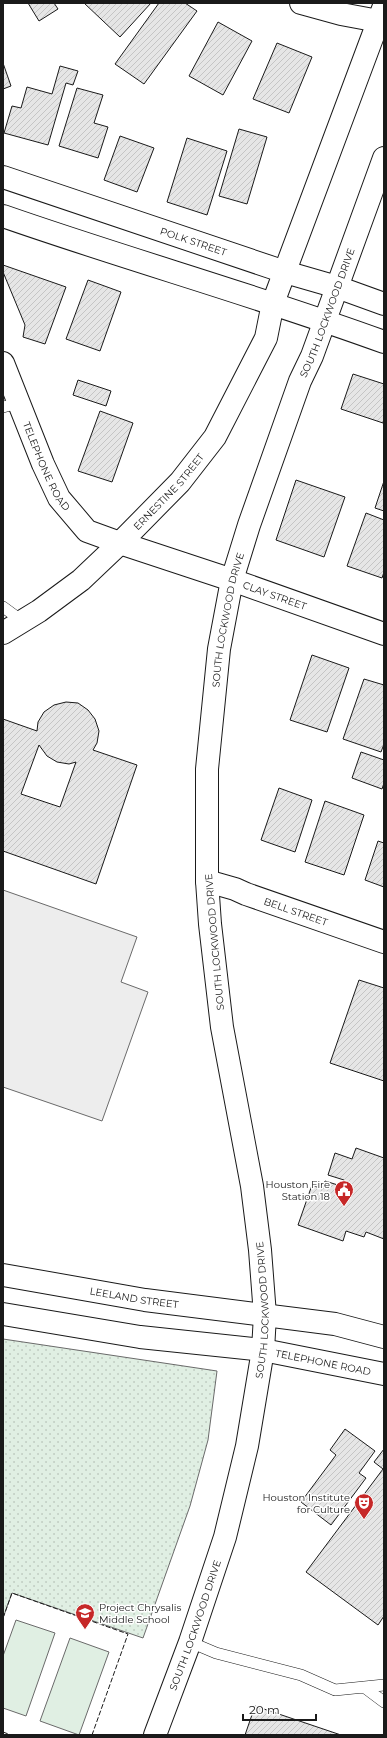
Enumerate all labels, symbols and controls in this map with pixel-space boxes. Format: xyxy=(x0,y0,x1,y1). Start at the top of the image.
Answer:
street label: POLK STREET xyxy=(158,224,229,259)
street label: SOUTH LOCKWOOD DRIVE xyxy=(297,246,358,380)
street label: TELEPHONE ROAD xyxy=(20,420,73,513)
street label: ERNESTINE STREET xyxy=(131,451,207,533)
street label: SOUTH LOCKWOOD DRIVE xyxy=(209,551,247,688)
street label: CLAY STREET xyxy=(241,578,309,613)
street label: SOUTH LOCKWOOD DRIVE xyxy=(202,873,227,1011)
street label: BELL STREET xyxy=(262,895,330,929)
place label: Houston Fire Station 18 xyxy=(266,1178,330,1203)
public building icon: Houston Fire Station 18 xyxy=(333,1179,355,1207)
street label: SOUTH LOCKWOOD DRIVE xyxy=(252,1240,272,1379)
street label: LEELAND STREET xyxy=(89,1284,179,1311)
street label: TELEPHONE ROAD xyxy=(274,1347,372,1378)
place label: Houston Institute for Culture xyxy=(262,1491,350,1516)
theatre icon: Houston Institute for Culture xyxy=(353,1492,375,1520)
street label: SOUTH LOCKWOOD DRIVE xyxy=(166,1558,224,1692)
place label: Project Chrysalis Middle School xyxy=(99,1601,182,1626)
school or university icon: Project Chrysalis Middle School xyxy=(74,1602,96,1630)
scale bar xyxy=(243,1696,316,1722)
text: 20 m xyxy=(249,1702,280,1717)

